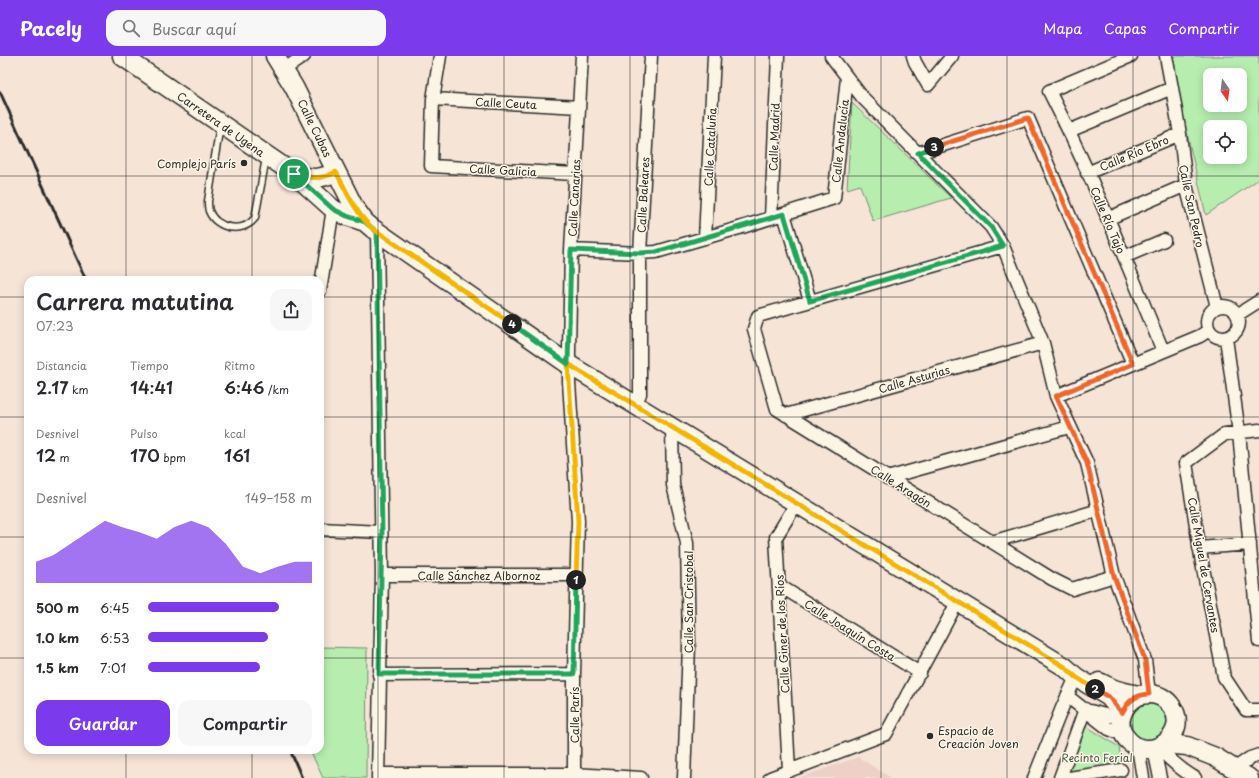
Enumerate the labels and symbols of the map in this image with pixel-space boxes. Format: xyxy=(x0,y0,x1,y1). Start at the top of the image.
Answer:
north arrow xyxy=(1203,68,1247,112)
street label: Carretera de Ugena xyxy=(174,87,268,161)
street label: Calle Ceuta xyxy=(475,93,537,113)
street label: Calle Cubas xyxy=(294,96,336,160)
street label: Calle Andalucía xyxy=(827,98,853,184)
street label: Calle Madrid xyxy=(764,102,784,172)
street label: Calle Cataluña xyxy=(699,107,721,187)
street label: Calle Río Ebro xyxy=(1097,131,1171,175)
pin: 3 xyxy=(924,137,944,157)
place label: Complejo París xyxy=(157,155,236,172)
street label: Calle Baleares xyxy=(633,156,653,234)
pin xyxy=(277,157,311,191)
marker: Complejo París xyxy=(239,158,249,168)
street label: Calle Canarias xyxy=(563,159,585,237)
street label: Calle Galicia xyxy=(469,160,538,180)
street label: Calle San Pedro xyxy=(1175,163,1209,249)
street label: Calle Río Tajo xyxy=(1086,184,1130,256)
pin: 4 xyxy=(502,314,522,334)
street label: Calle Asturias xyxy=(876,361,952,397)
street label: Calle Aragón xyxy=(867,461,935,511)
street label: Calle Miguel de Cervantes xyxy=(1184,496,1224,634)
street label: Calle San Cristobal xyxy=(680,551,697,653)
street label: Calle Sánchez Albornoz xyxy=(418,567,541,584)
pin: 1 xyxy=(566,570,586,590)
street label: Calle Giner de los Ríos xyxy=(770,574,794,694)
street label: Calle Joaquín Costa xyxy=(801,595,899,665)
pin: 2 xyxy=(1085,679,1105,699)
street label: Calle París xyxy=(566,687,583,743)
place label: Espacio de Creación Joven xyxy=(938,722,1019,752)
marker: Espacio de Creación Joven xyxy=(925,731,935,741)
park label: Recinto Ferial xyxy=(1061,749,1133,766)

